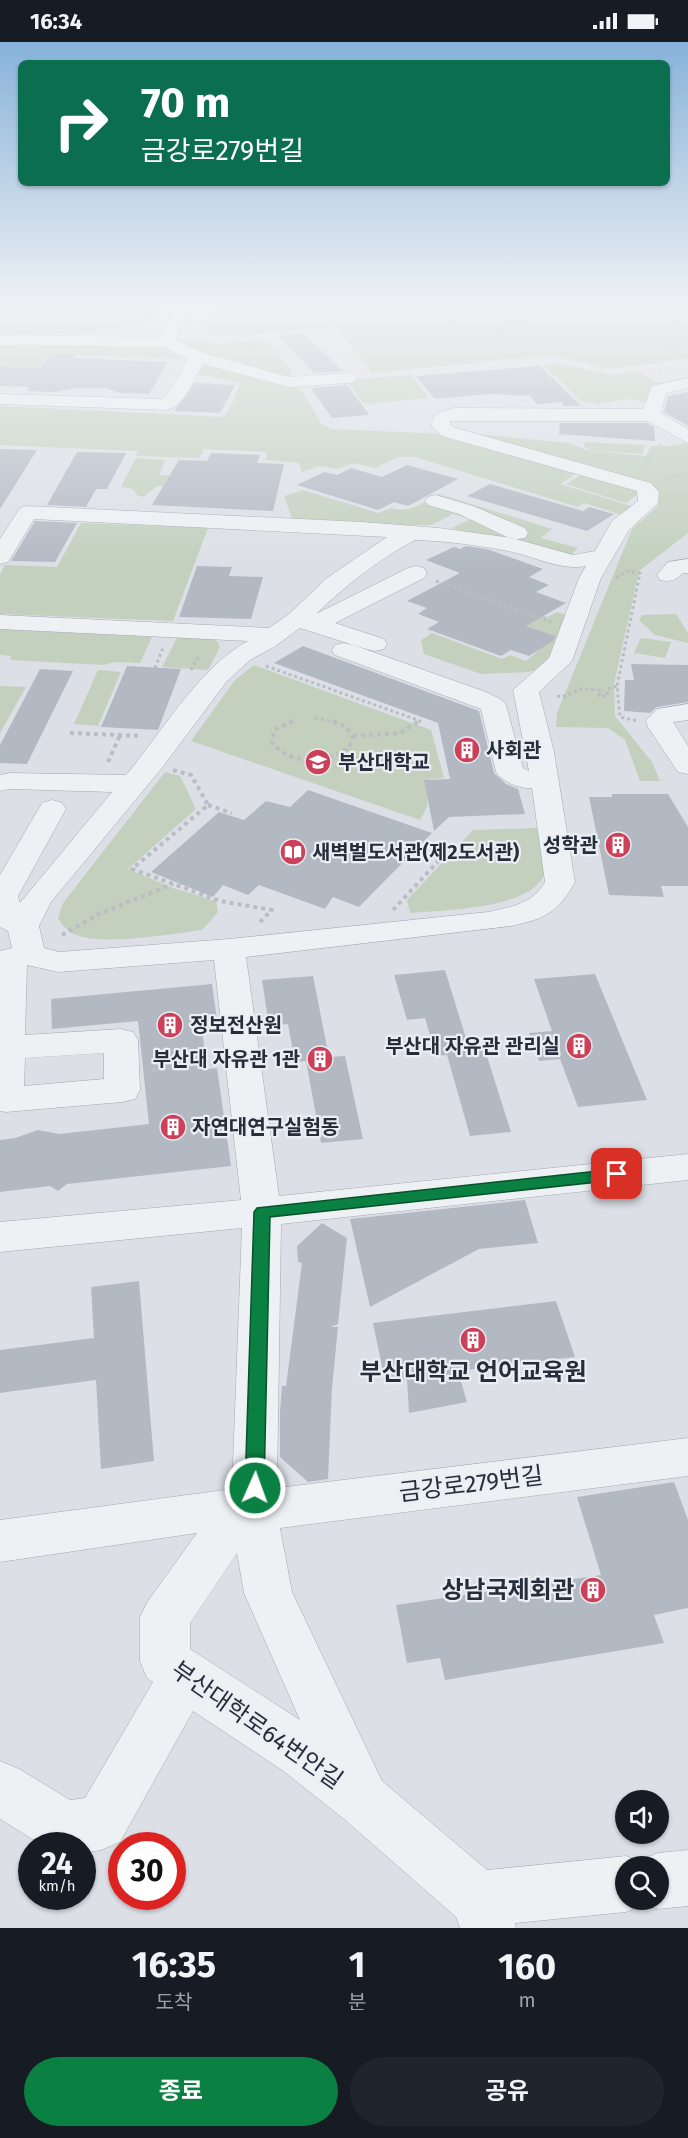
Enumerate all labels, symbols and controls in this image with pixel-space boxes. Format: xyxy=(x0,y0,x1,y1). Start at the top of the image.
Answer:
text: 16:34 xyxy=(30,8,82,35)
text: 70 m xyxy=(141,78,230,128)
icon: right xyxy=(42,84,120,162)
text: 금강로279번길 xyxy=(141,135,304,167)
building icon: 사회관 xyxy=(452,735,482,765)
place label: 사회관 xyxy=(486,738,542,762)
school or university icon: 부산대학교 xyxy=(303,747,333,777)
place label: 부산대학교 xyxy=(338,750,430,774)
building icon: 성학관 xyxy=(603,830,633,860)
place label: 성학관 xyxy=(543,833,599,857)
library icon: 새벽벌도서관(제2도서관) xyxy=(278,837,308,867)
place label: 새벽벌도서관(제2도서관) xyxy=(312,840,520,864)
building icon: 정보전산원 xyxy=(155,1010,185,1040)
place label: 정보전산원 xyxy=(190,1013,282,1037)
building icon: 부산대 자유관 관리실 xyxy=(564,1031,594,1061)
place label: 부산대 자유관 관리실 xyxy=(385,1034,560,1058)
building icon: 부산대 자유관 1관 xyxy=(305,1044,335,1074)
place label: 부산대 자유관 1관 xyxy=(152,1047,301,1071)
building icon: 자연대연구실험동 xyxy=(158,1112,188,1142)
place label: 자연대연구실험동 xyxy=(192,1115,339,1139)
pin xyxy=(591,1148,642,1199)
icon: arrive xyxy=(600,1157,633,1190)
building icon: 부산대학교 언어교육원 xyxy=(458,1325,488,1355)
place label: 부산대학교 언어교육원 xyxy=(360,1358,586,1386)
position arrow xyxy=(223,1456,287,1520)
street label: 금강로279번길 xyxy=(397,1461,545,1507)
building icon: 상남국제회관 xyxy=(578,1575,608,1605)
place label: 상남국제회관 xyxy=(442,1576,574,1604)
street label: 부산대학로64번안길 xyxy=(166,1656,348,1794)
map controls xyxy=(615,1790,669,1910)
button: sound xyxy=(615,1790,669,1844)
speed limit sign: 30 xyxy=(108,1832,186,1910)
text: 24 xyxy=(41,1846,73,1882)
button: search xyxy=(615,1856,669,1910)
text: km/h xyxy=(38,1877,76,1895)
text: 16:35 xyxy=(132,1943,216,1987)
text: 1 xyxy=(349,1943,365,1987)
text: 160 xyxy=(498,1945,556,1989)
text: m xyxy=(519,1988,536,2012)
text: 도착 xyxy=(156,1990,192,2014)
text: 분 xyxy=(348,1990,366,2014)
button: 종료 xyxy=(24,2057,338,2126)
button: 공유 xyxy=(350,2057,664,2126)

